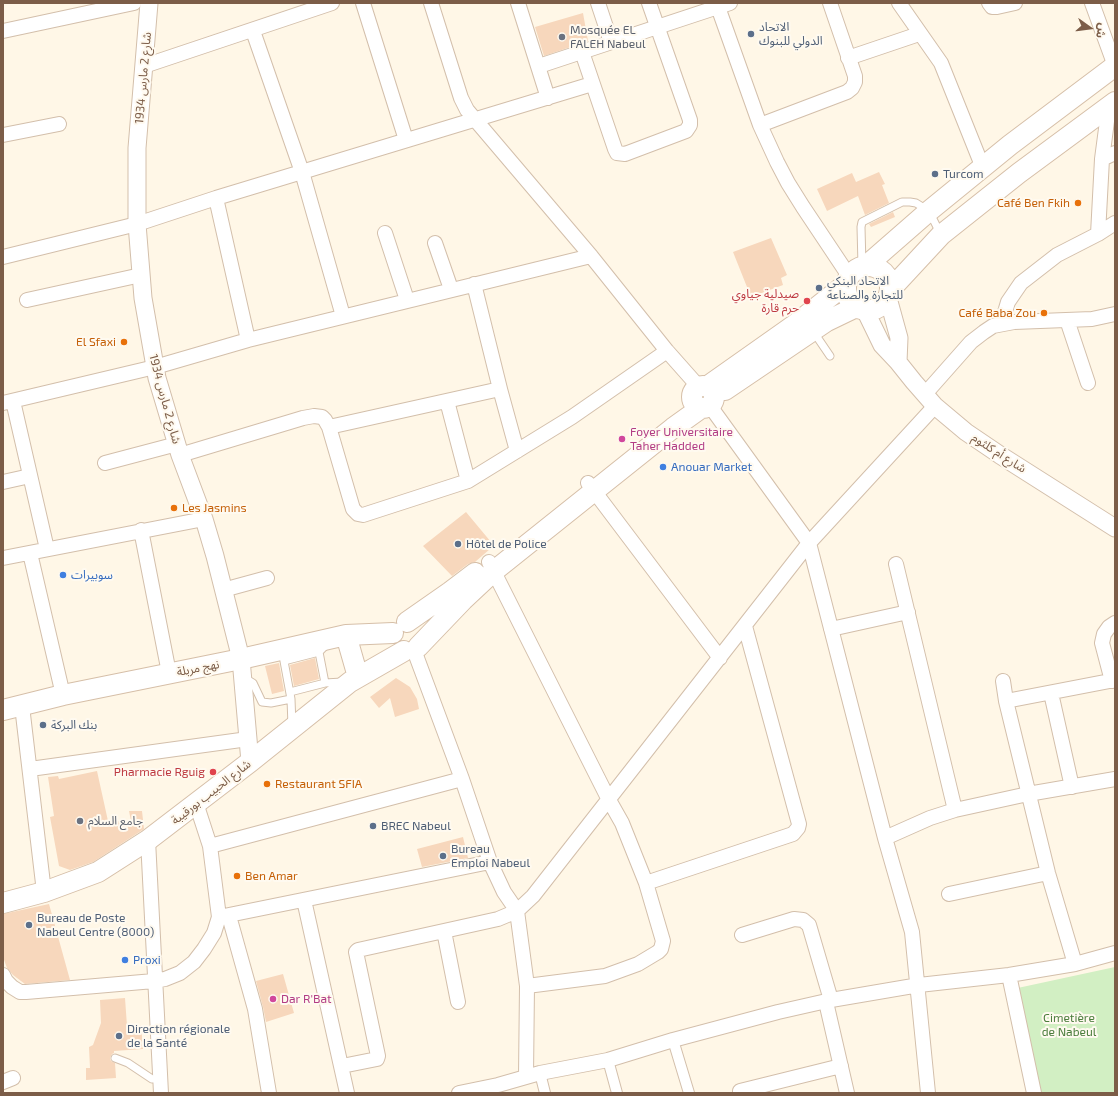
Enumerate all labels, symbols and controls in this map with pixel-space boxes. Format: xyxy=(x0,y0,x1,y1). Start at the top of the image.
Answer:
north arrow xyxy=(1070,8,1110,48)
place label: الاتحاد الدولي للبنوك xyxy=(759,20,823,48)
text: ش xyxy=(1094,22,1110,40)
place label: Mosquée EL FALEH Nabeul xyxy=(570,23,646,51)
marker: الاتحاد الدولي للبنوك xyxy=(746,29,756,39)
street label: شارع 2 مارس 1934 xyxy=(132,31,154,125)
marker: Mosquée EL FALEH Nabeul xyxy=(557,32,567,42)
place label: Turcom xyxy=(943,167,983,181)
marker: Turcom xyxy=(930,169,940,179)
place label: Café Ben Fkih xyxy=(997,196,1070,210)
marker: Café Ben Fkih xyxy=(1073,198,1083,208)
place label: الاتحاد البنكي للتجارة والصناعة xyxy=(827,274,903,302)
marker: الاتحاد البنكي للتجارة والصناعة xyxy=(814,283,824,293)
place label: صيدلية جياوي حرم قارة xyxy=(732,287,799,315)
marker: صيدلية جياوي حرم قارة xyxy=(802,296,812,306)
place label: Café Baba Zou xyxy=(958,306,1036,320)
marker: Café Baba Zou xyxy=(1039,308,1049,318)
place label: El Sfaxi xyxy=(76,335,116,349)
marker: El Sfaxi xyxy=(119,337,129,347)
street label: شارع 2 مارس 1934 xyxy=(146,353,184,445)
place label: Foyer Universitaire Taher Hadded xyxy=(630,425,733,453)
street label: شارع أم كلثوم xyxy=(969,430,1029,476)
marker: Foyer Universitaire Taher Hadded xyxy=(617,434,627,444)
place label: Anouar Market xyxy=(671,460,752,474)
marker: Anouar Market xyxy=(658,462,668,472)
place label: Les Jasmins xyxy=(182,501,247,515)
marker: Les Jasmins xyxy=(169,503,179,513)
place label: Hôtel de Police xyxy=(466,537,547,551)
marker: Hôtel de Police xyxy=(453,539,463,549)
place label: سوبيرات xyxy=(71,568,113,582)
marker: سوبيرات xyxy=(58,570,68,580)
street label: نهج مربلة xyxy=(175,657,221,679)
place label: بنك البركة xyxy=(51,718,97,732)
marker: بنك البركة xyxy=(38,720,48,730)
street label: شارع الحبيب بورقيبة xyxy=(168,757,254,827)
place label: Pharmacie Rguig xyxy=(114,765,205,779)
marker: Pharmacie Rguig xyxy=(208,767,218,777)
place label: Restaurant SFIA xyxy=(275,777,362,791)
marker: Restaurant SFIA xyxy=(262,779,272,789)
place label: جامع السلام xyxy=(88,814,143,828)
marker: جامع السلام xyxy=(75,816,85,826)
place label: BREC Nabeul xyxy=(381,819,451,833)
marker: BREC Nabeul xyxy=(368,821,378,831)
place label: Bureau Emploi Nabeul xyxy=(451,842,530,870)
marker: Bureau Emploi Nabeul xyxy=(438,851,448,861)
place label: Ben Amar xyxy=(245,869,298,883)
marker: Ben Amar xyxy=(232,871,242,881)
place label: Bureau de Poste Nabeul Centre (8000) xyxy=(37,911,154,939)
marker: Bureau de Poste Nabeul Centre (8000) xyxy=(24,920,34,930)
place label: Proxi xyxy=(133,953,161,967)
marker: Proxi xyxy=(120,955,130,965)
place label: Dar R'Bat xyxy=(281,992,332,1006)
marker: Dar R'Bat xyxy=(268,994,278,1004)
park label: Cimetière de Nabeul xyxy=(1042,1011,1096,1039)
place label: Direction régionale de la Santé xyxy=(127,1022,230,1050)
marker: Direction régionale de la Santé xyxy=(114,1031,124,1041)

